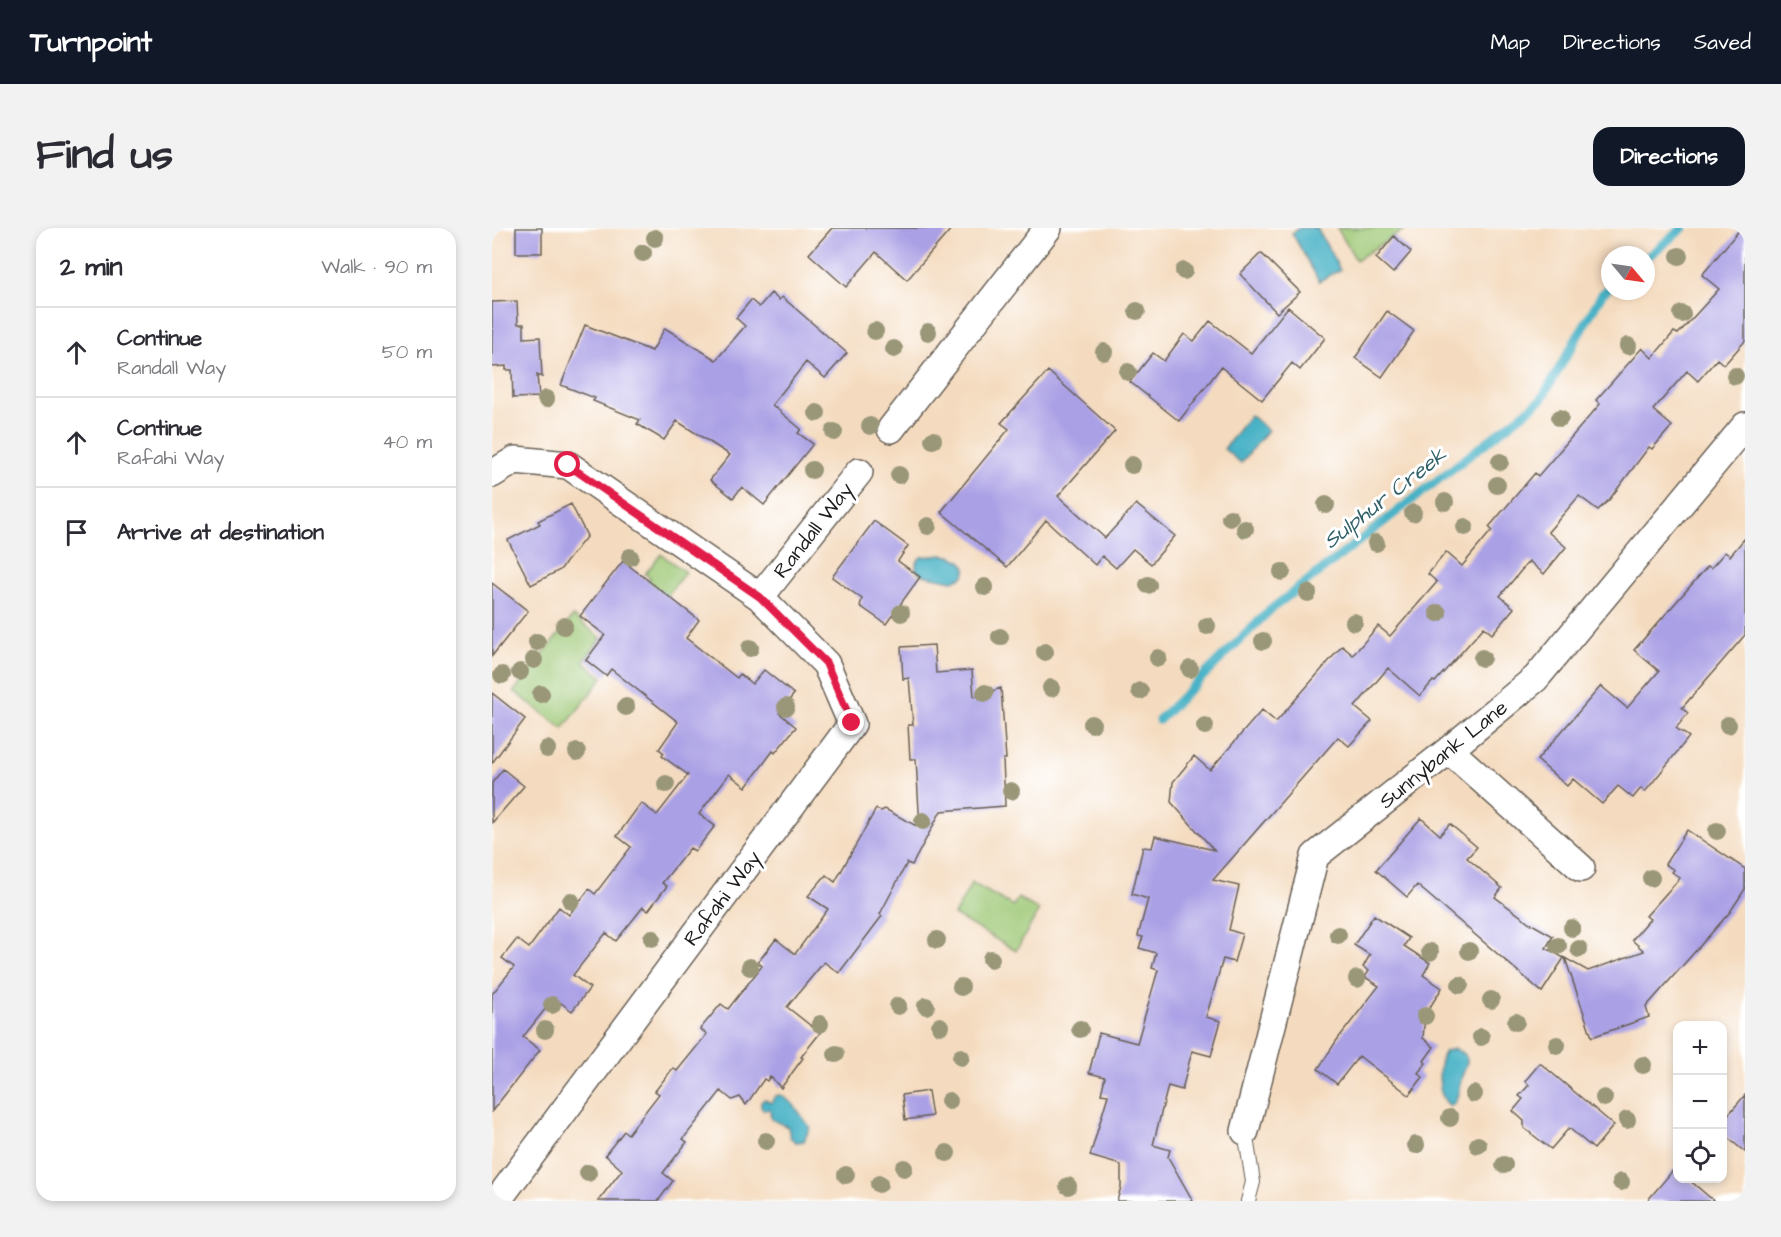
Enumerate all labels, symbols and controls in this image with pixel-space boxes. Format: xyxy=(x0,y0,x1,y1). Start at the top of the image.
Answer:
text: Turnpoint xyxy=(30,23,152,62)
text: Map xyxy=(1490,28,1530,57)
text: Directions xyxy=(1563,28,1661,57)
text: Saved xyxy=(1694,28,1751,57)
text: Find us xyxy=(36,127,173,185)
button: Directions xyxy=(1593,127,1745,186)
north arrow xyxy=(1601,246,1655,300)
text: 2 min xyxy=(60,249,122,285)
text: Walk · 90 m xyxy=(321,253,432,281)
text: Continue xyxy=(117,323,202,354)
icon: ahead xyxy=(60,336,93,369)
text: 50 m xyxy=(382,338,432,366)
text: Randall Way xyxy=(117,354,226,382)
text: Continue xyxy=(117,413,202,444)
icon: ahead xyxy=(60,426,93,459)
text: 40 m xyxy=(382,428,432,456)
water label: Sulphur Creek xyxy=(1317,440,1454,556)
text: Rafahi Way xyxy=(117,444,224,472)
route start xyxy=(554,451,580,477)
street label: Randall Way xyxy=(767,476,862,586)
icon: arrive xyxy=(60,516,93,549)
text: Arrive at destination xyxy=(117,517,324,548)
street label: Sunnybank Lane xyxy=(1373,693,1515,817)
route end xyxy=(838,709,864,735)
street label: Rafahi Way xyxy=(677,844,770,953)
map controls xyxy=(1673,1021,1727,1183)
button: + xyxy=(1673,1021,1727,1075)
button: − xyxy=(1673,1075,1727,1129)
button: locate xyxy=(1673,1129,1727,1183)

